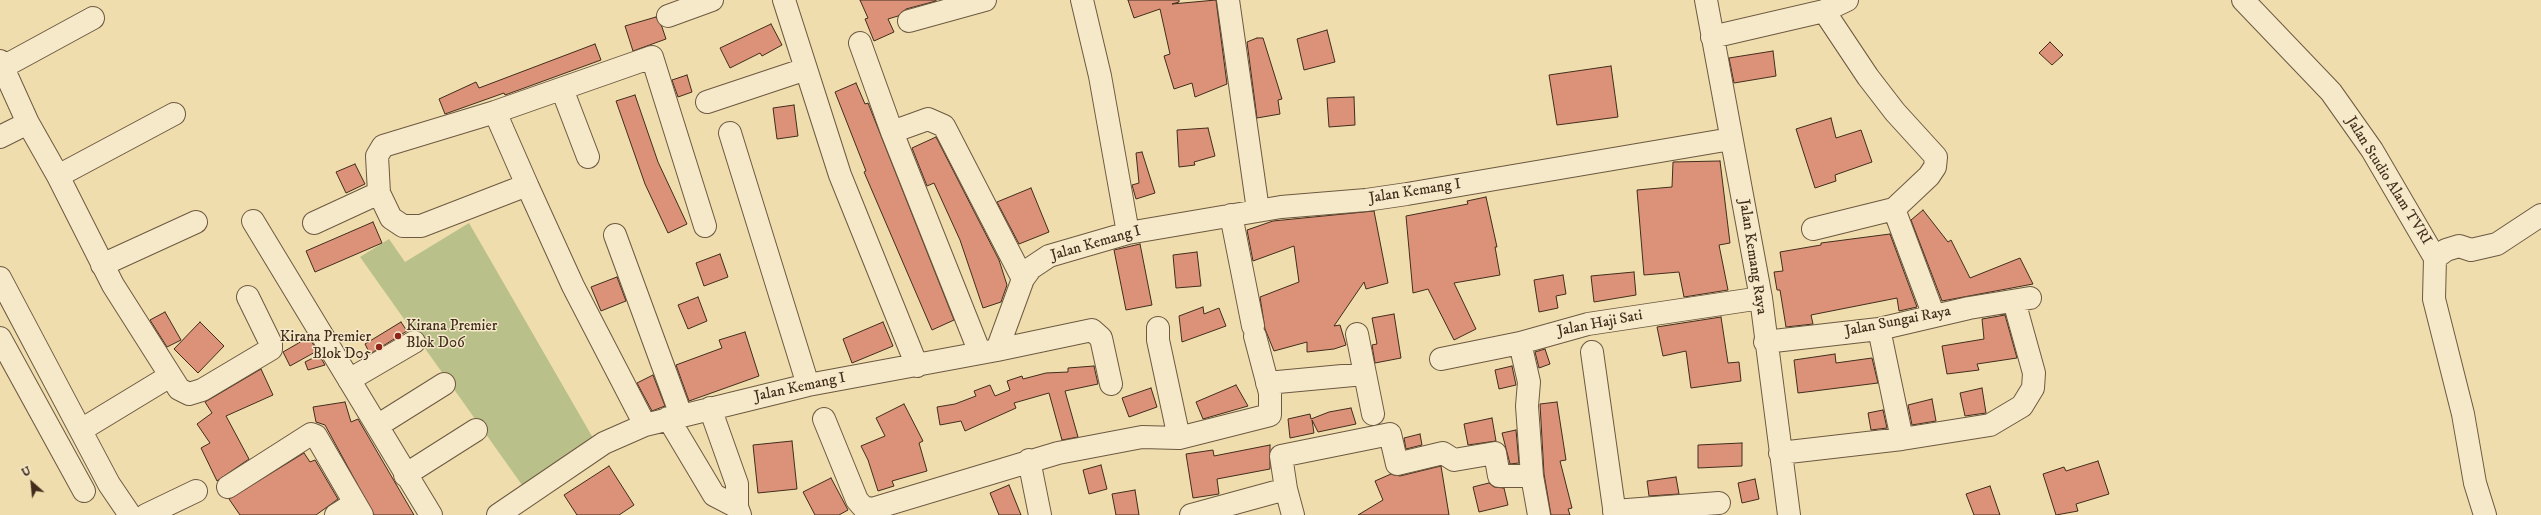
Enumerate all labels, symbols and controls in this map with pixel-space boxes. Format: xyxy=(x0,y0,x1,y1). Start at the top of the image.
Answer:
street label: Jalan Studio Alam TVRI xyxy=(2341,114,2435,248)
street label: Jalan Kemang I xyxy=(1368,176,1462,208)
street label: Jalan Kemang Raya xyxy=(1734,198,1770,316)
street label: Jalan Kemang I xyxy=(1049,223,1143,265)
street label: Jalan Sungai Raya xyxy=(1844,303,1952,341)
street label: Jalan Haji Sati xyxy=(1556,307,1644,341)
place label: Kirana Premier Blok D06 xyxy=(406,318,497,353)
place label: Kirana Premier Blok D05 xyxy=(280,329,371,364)
marker: Kirana Premier Blok D06 xyxy=(393,331,403,341)
marker: Kirana Premier Blok D05 xyxy=(374,342,384,352)
street label: Jalan Kemang I xyxy=(753,370,847,406)
north arrow xyxy=(12,463,52,503)
text: U xyxy=(20,464,34,480)

